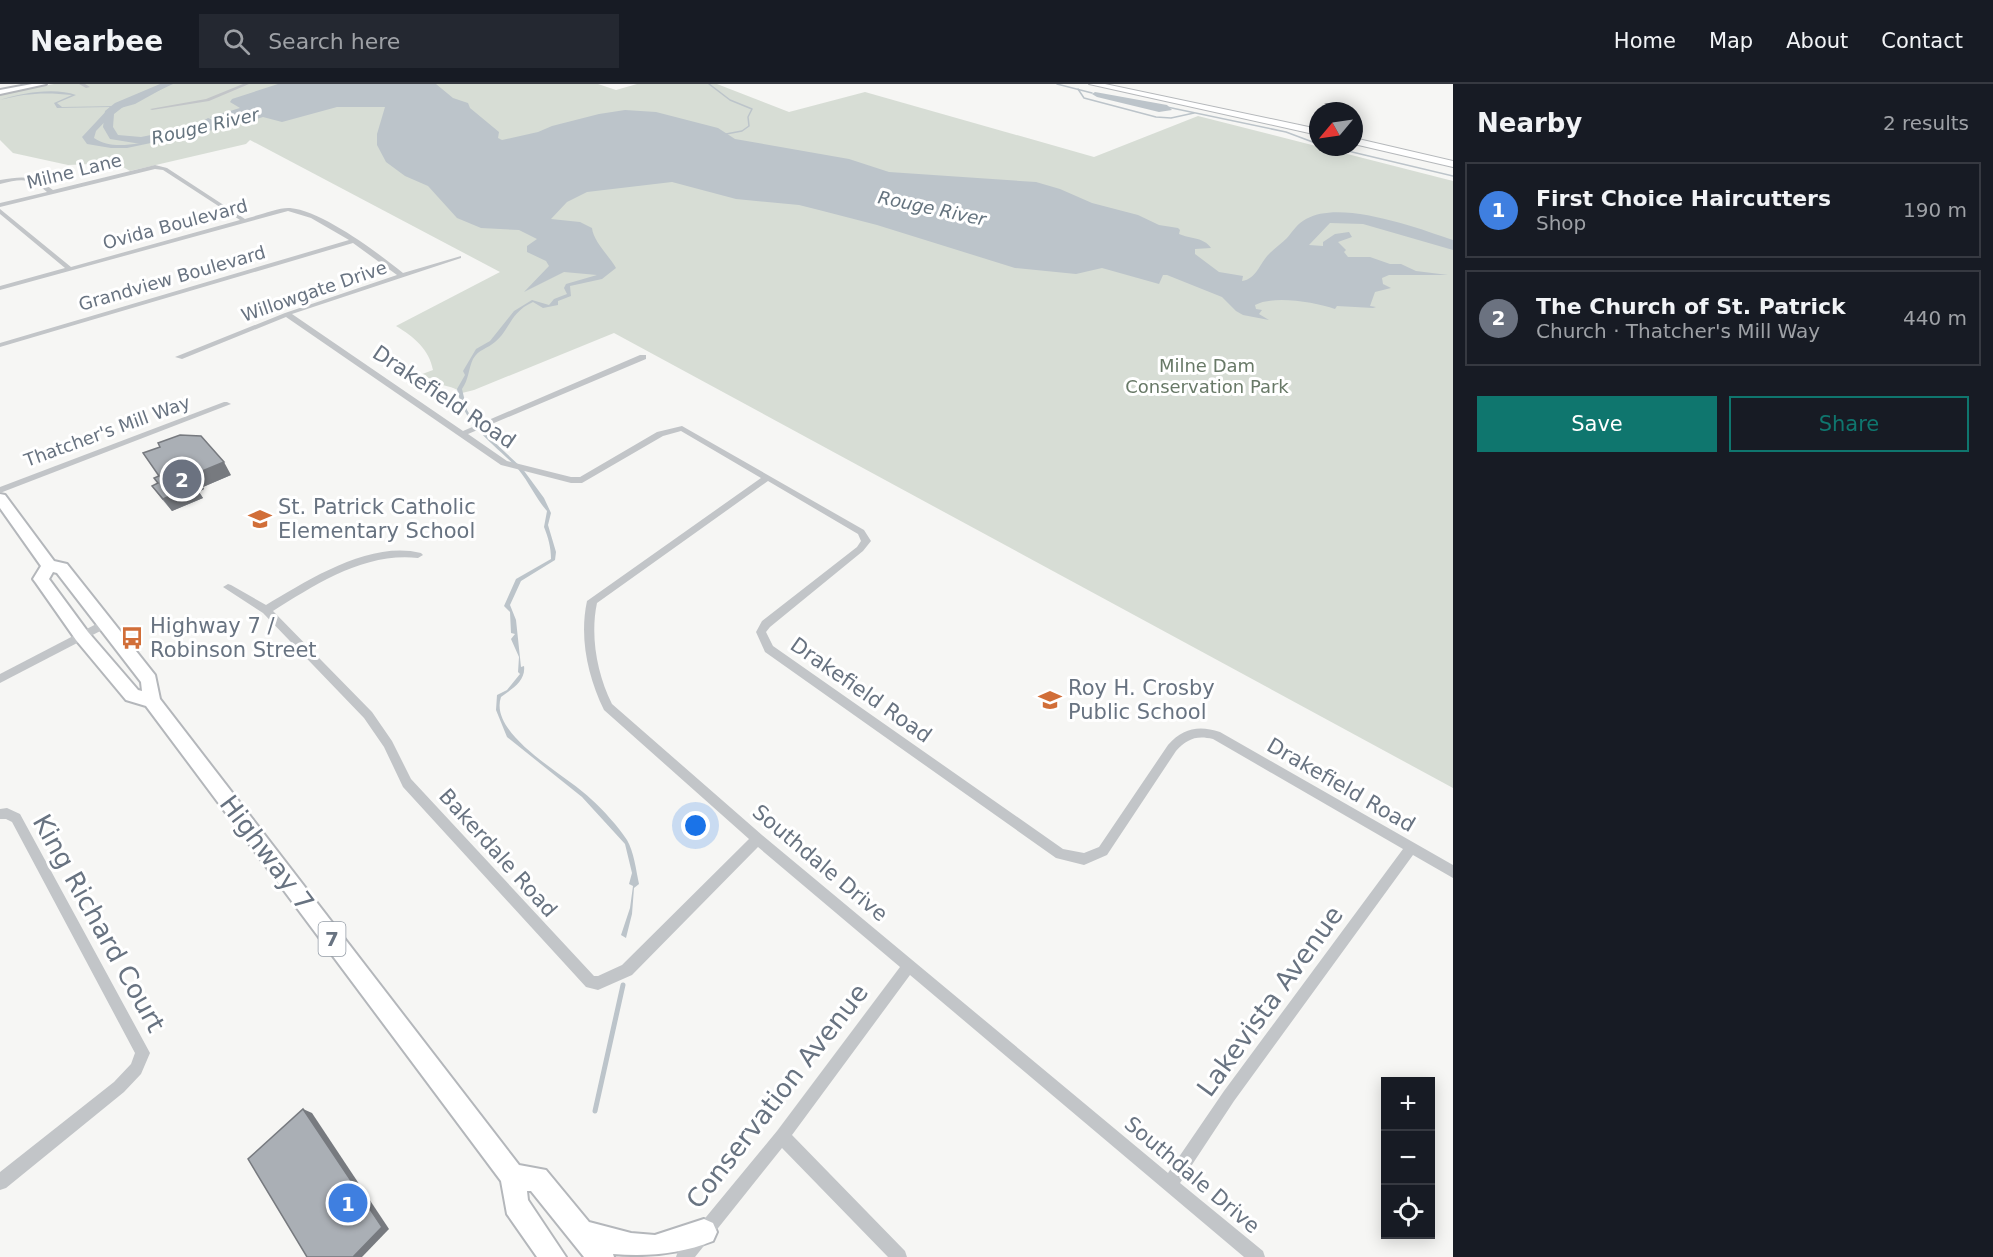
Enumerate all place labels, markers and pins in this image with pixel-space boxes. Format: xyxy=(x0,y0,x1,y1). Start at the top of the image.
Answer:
pin: 2 xyxy=(162,456,201,502)
place label: St. Patrick Catholic Elementary School xyxy=(278,495,476,543)
school or university icon: St. Patrick Catholic Elementary School xyxy=(247,506,273,532)
place label: Highway 7 / Robinson Street xyxy=(150,614,317,662)
bus stop icon: Highway 7 / Robinson Street xyxy=(119,625,145,651)
place label: Roy H. Crosby Public School xyxy=(1068,676,1215,724)
school or university icon: Roy H. Crosby Public School xyxy=(1037,687,1063,713)
pin: 1 xyxy=(328,1180,368,1226)

